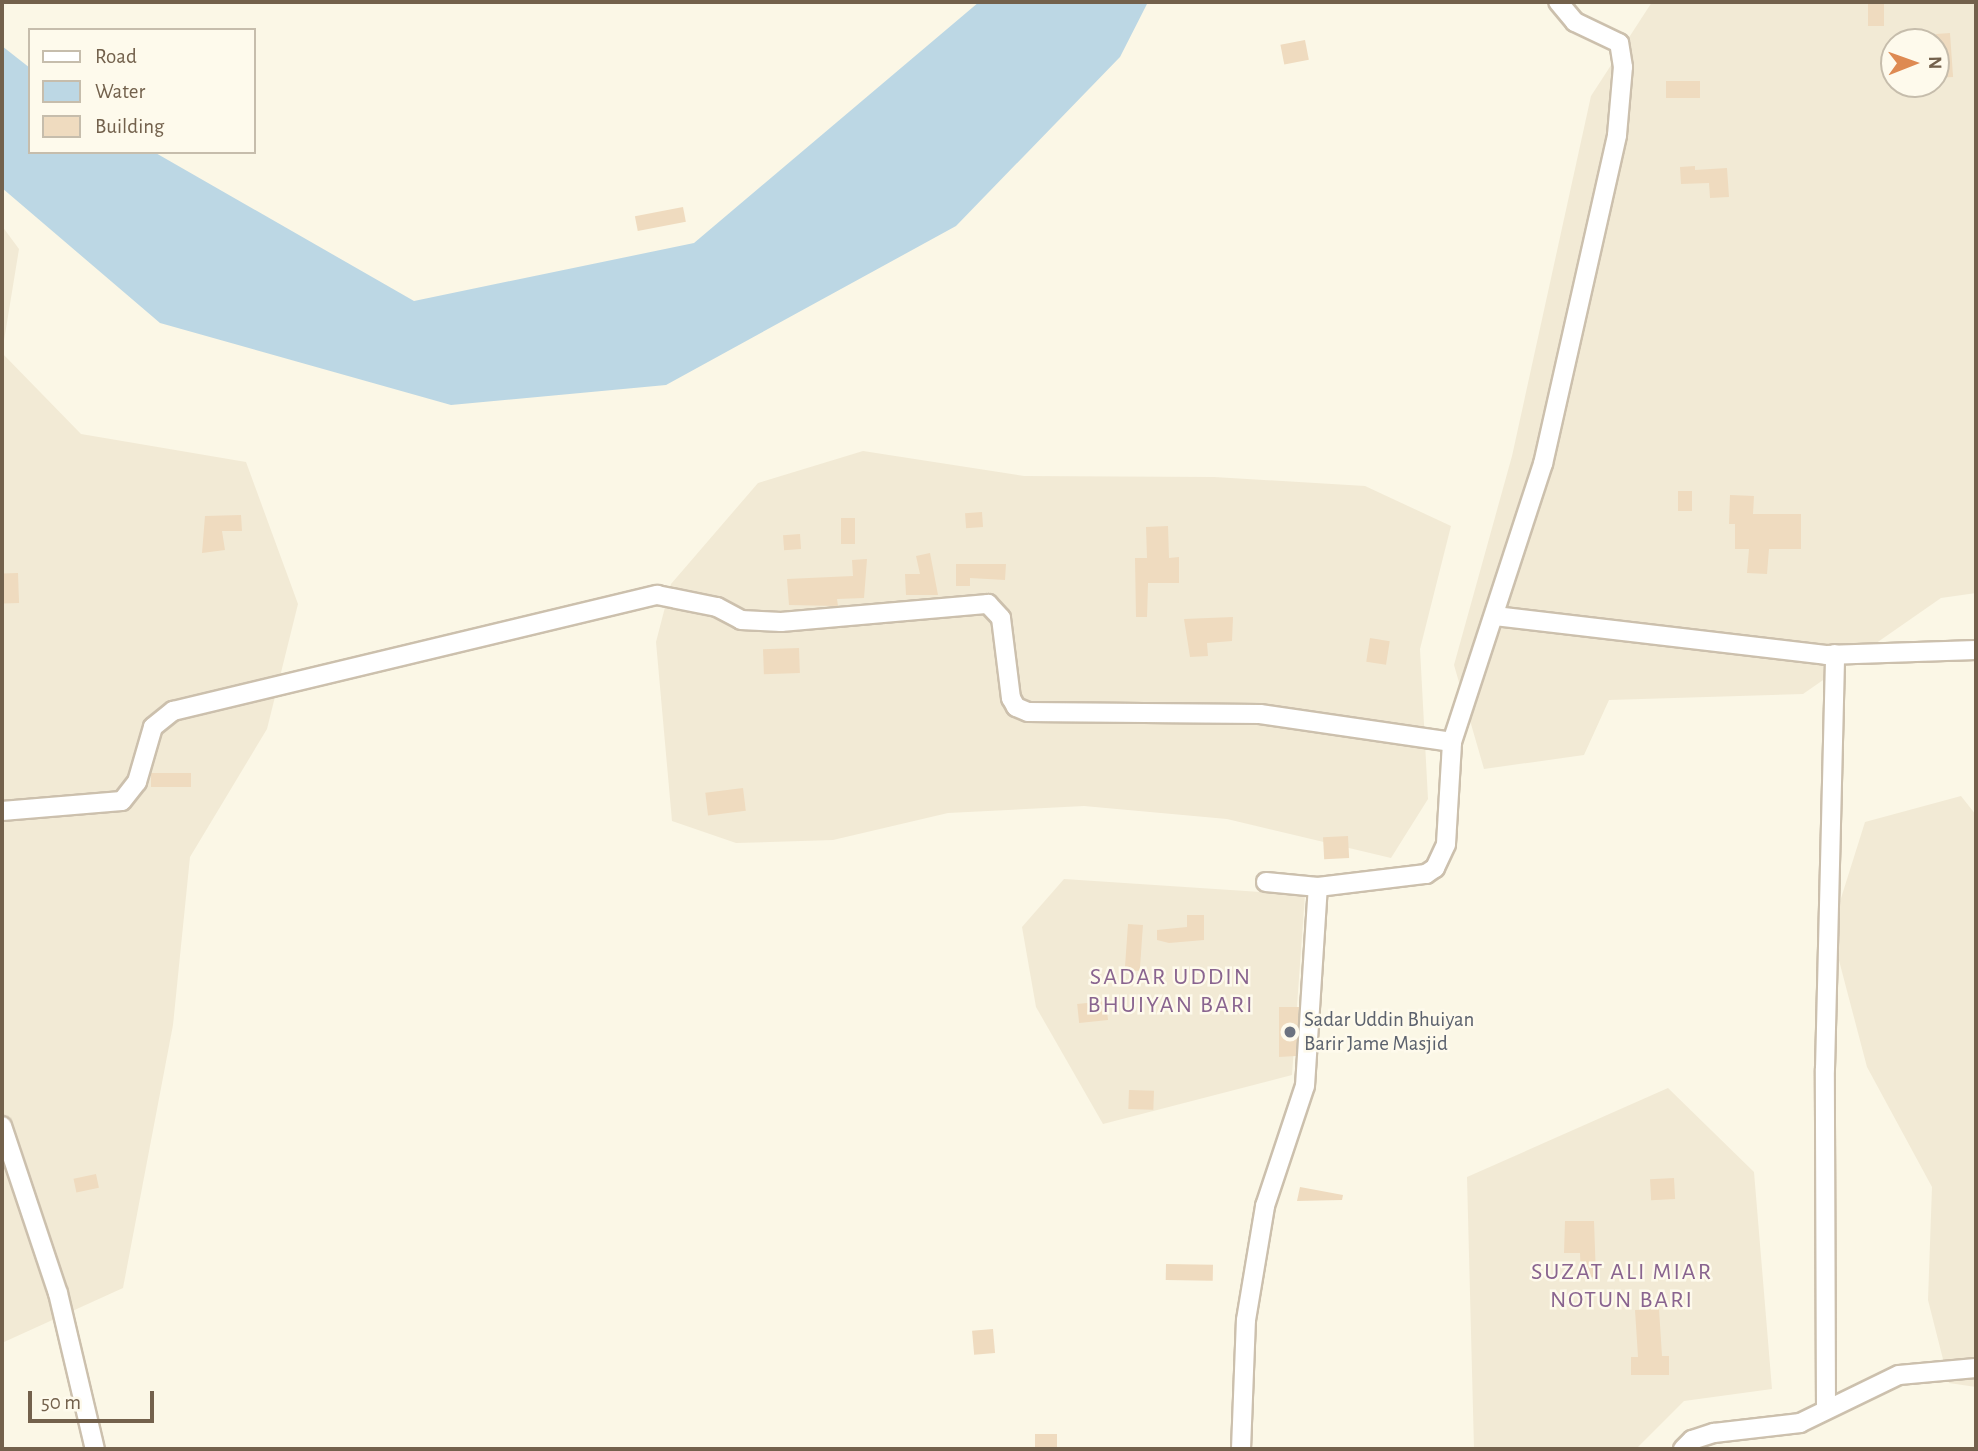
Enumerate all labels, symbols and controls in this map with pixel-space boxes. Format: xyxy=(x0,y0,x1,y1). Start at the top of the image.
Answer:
legend xyxy=(28,28,256,154)
north arrow xyxy=(1880,28,1950,98)
text: Road xyxy=(95,46,137,67)
text: N xyxy=(1925,56,1944,69)
text: Water xyxy=(95,81,145,102)
text: Building xyxy=(95,116,164,137)
district label: SADAR UDDIN BHUIYAN BARI xyxy=(1089,964,1253,1020)
place label: Sadar Uddin Bhuiyan Barir Jame Masjid xyxy=(1304,1007,1474,1057)
marker: Sadar Uddin Bhuiyan Barir Jame Masjid xyxy=(1282,1024,1298,1040)
district label: SUZAT ALI MIAR NOTUN BARI xyxy=(1533,1259,1711,1315)
scale bar xyxy=(32,1378,158,1422)
text: 50 m xyxy=(41,1392,81,1413)

